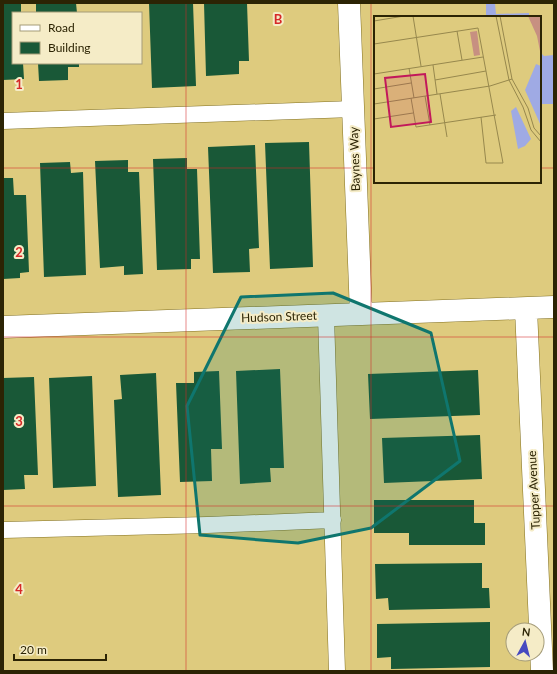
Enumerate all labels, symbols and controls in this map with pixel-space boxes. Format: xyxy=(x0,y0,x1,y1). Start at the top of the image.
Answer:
text: B xyxy=(274,11,283,27)
legend xyxy=(12,12,142,64)
inset map xyxy=(374,16,541,183)
text: Road xyxy=(48,20,75,35)
text: Building xyxy=(48,40,91,55)
text: 1 xyxy=(15,76,23,92)
street label: Baynes Way xyxy=(346,126,363,192)
text: 2 xyxy=(15,244,23,260)
street label: Hudson Street xyxy=(241,308,318,325)
text: 3 xyxy=(15,413,23,429)
street label: Tupper Avenue xyxy=(524,450,543,530)
text: 4 xyxy=(15,581,23,597)
north arrow xyxy=(505,622,545,662)
text: N xyxy=(521,625,531,639)
scale bar xyxy=(14,636,106,662)
text: 20 m xyxy=(20,642,47,657)

